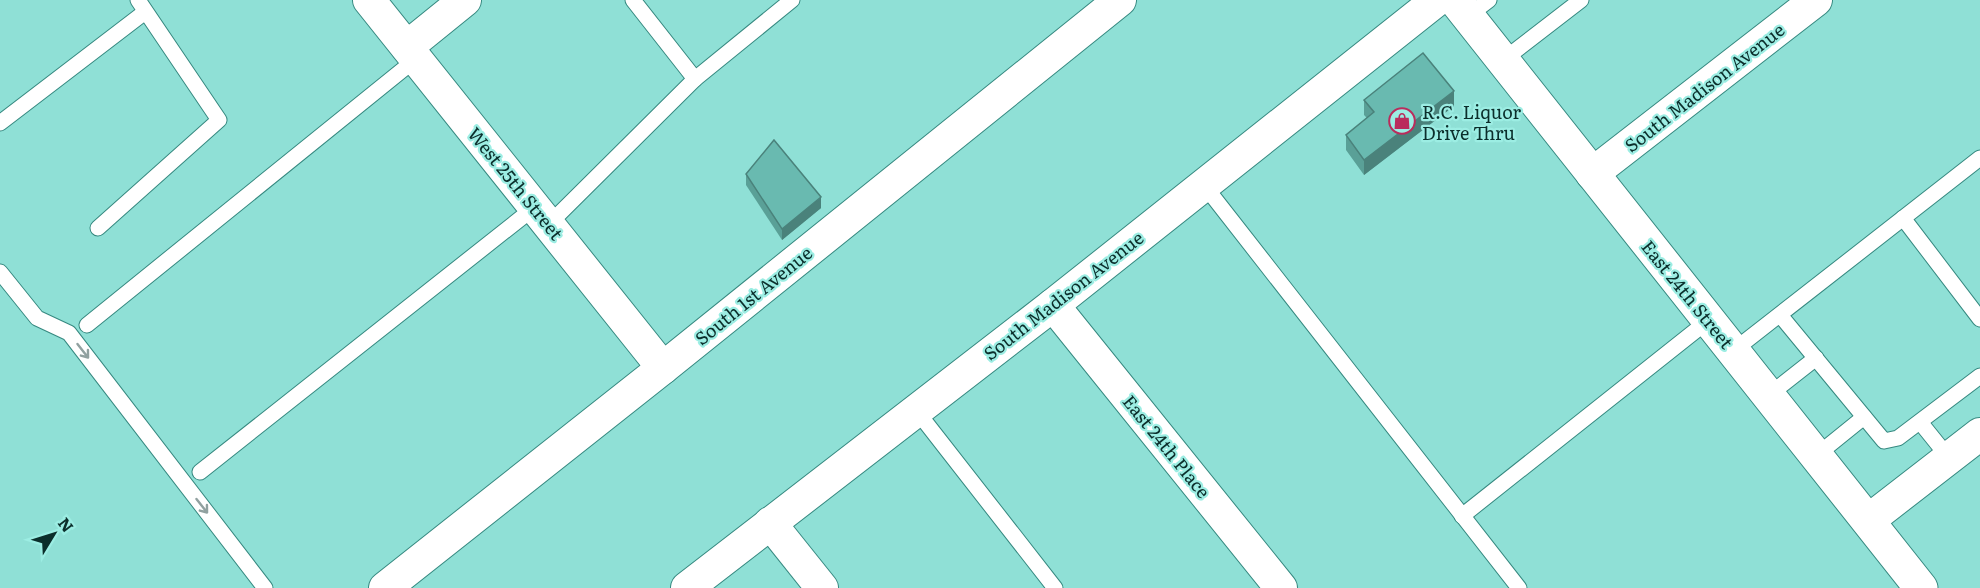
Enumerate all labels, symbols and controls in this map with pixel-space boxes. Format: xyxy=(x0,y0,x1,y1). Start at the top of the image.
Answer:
street label: South Madison Avenue xyxy=(1618,16,1790,158)
place label: R.C. Liquor Drive Thru xyxy=(1422,98,1522,146)
shop icon: R.C. Liquor Drive Thru xyxy=(1387,106,1417,136)
street label: West 25th Street xyxy=(462,121,571,246)
street label: South Madison Avenue xyxy=(977,224,1149,366)
street label: East 24th Street xyxy=(1636,234,1741,355)
street label: South 1st Avenue xyxy=(688,239,818,351)
one-way arrow xyxy=(76,343,89,359)
street label: East 24th Place xyxy=(1117,388,1217,504)
one-way arrow xyxy=(195,497,208,513)
north arrow xyxy=(24,504,84,564)
text: N xyxy=(53,511,80,537)

